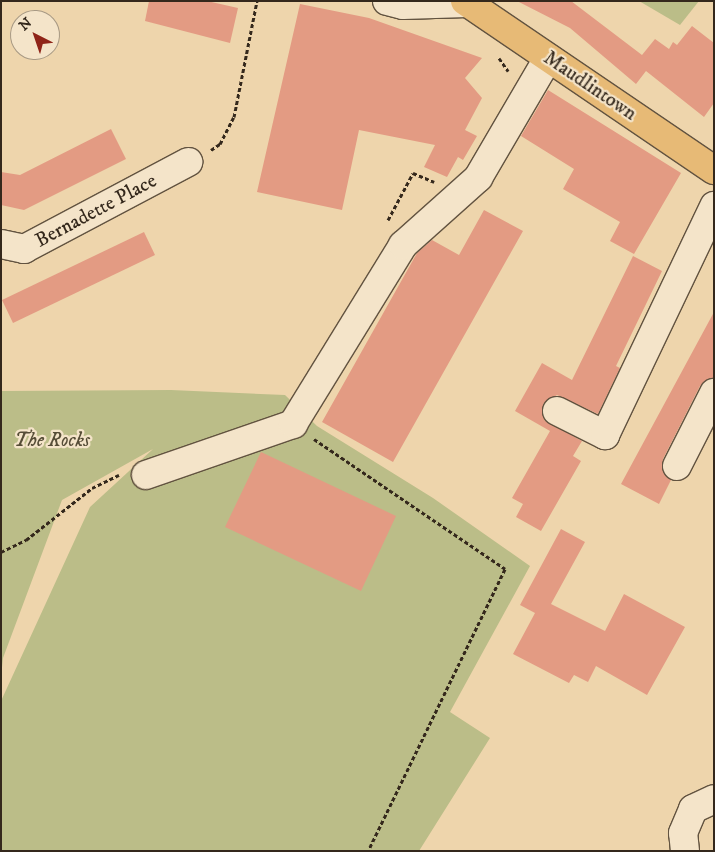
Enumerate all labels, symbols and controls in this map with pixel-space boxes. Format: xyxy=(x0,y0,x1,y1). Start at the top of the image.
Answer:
north arrow xyxy=(10,10,60,60)
text: N xyxy=(16,14,36,35)
street label: Maudlintown xyxy=(539,46,641,126)
street label: Bernadette Place xyxy=(31,169,161,253)
park label: The Rocks xyxy=(14,428,90,452)

